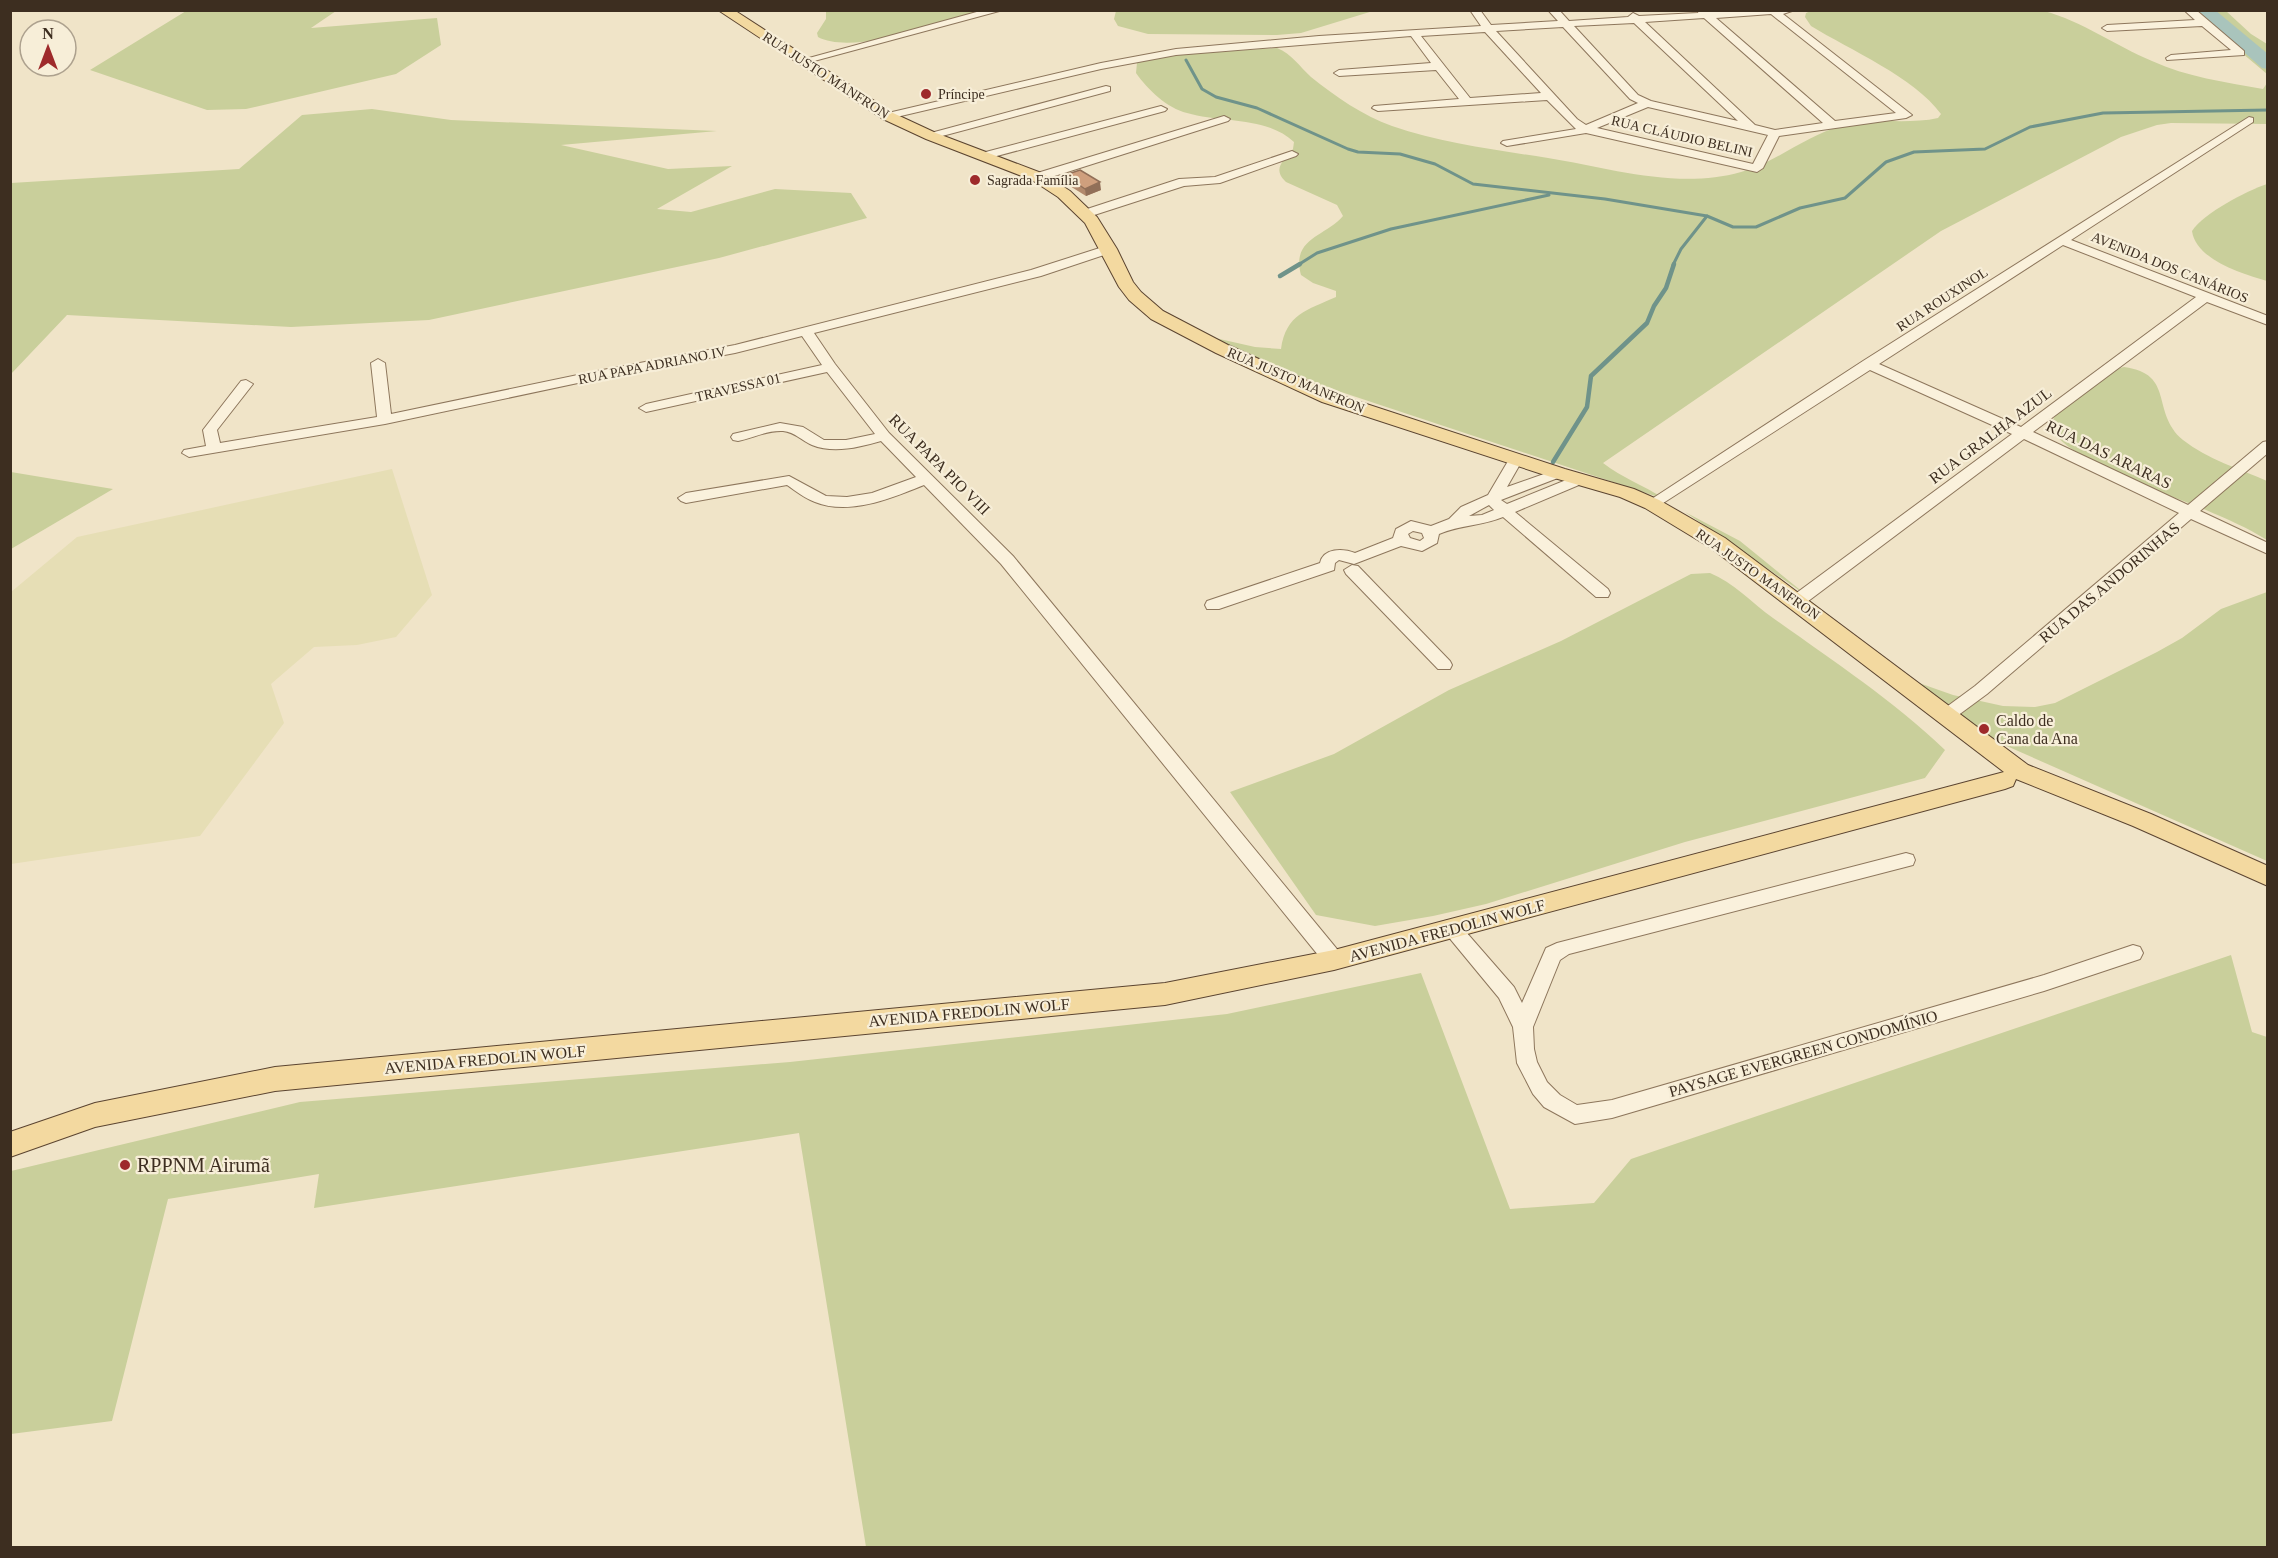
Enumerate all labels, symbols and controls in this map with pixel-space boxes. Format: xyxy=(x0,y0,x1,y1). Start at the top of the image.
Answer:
north arrow xyxy=(18,18,78,78)
text: N xyxy=(42,25,54,42)
street label: RUA JUSTO MANFRON xyxy=(760,29,892,122)
marker: Príncipe xyxy=(919,87,933,101)
place label: Príncipe xyxy=(938,87,985,102)
street label: RUA CLÁUDIO BELINI xyxy=(1610,112,1755,160)
marker: Sagrada Família xyxy=(968,173,982,187)
place label: Sagrada Família xyxy=(987,173,1079,188)
street label: AVENIDA DOS CANÁRIOS xyxy=(2089,228,2251,306)
street label: RUA ROUXINOL xyxy=(1894,264,1991,334)
street label: RUA PAPA ADRIANO IV xyxy=(577,344,727,387)
street label: RUA JUSTO MANFRON xyxy=(1225,345,1367,416)
street label: TRAVESSA 01 xyxy=(694,370,782,405)
street label: RUA GRALHA AZUL xyxy=(1926,384,2055,487)
street label: RUA PAPA PIO VIII xyxy=(886,411,993,518)
street label: RUA DAS ARARAS xyxy=(2044,417,2174,492)
street label: RUA DAS ANDORINHAS xyxy=(2036,519,2183,646)
street label: RUA JUSTO MANFRON xyxy=(1693,526,1822,623)
place label: Caldo de Cana da Ana xyxy=(1996,712,2078,747)
marker: Caldo de Cana da Ana xyxy=(1977,722,1991,736)
street label: AVENIDA FREDOLIN WOLF xyxy=(1347,896,1547,965)
street label: AVENIDA FREDOLIN WOLF xyxy=(868,995,1071,1030)
street label: PAYSAGE EVERGREEN CONDOMÍNIO xyxy=(1666,1006,1940,1100)
street label: AVENIDA FREDOLIN WOLF xyxy=(384,1042,587,1077)
place label: RPPNM Airumã xyxy=(137,1154,270,1176)
marker: RPPNM Airumã xyxy=(118,1158,132,1172)

